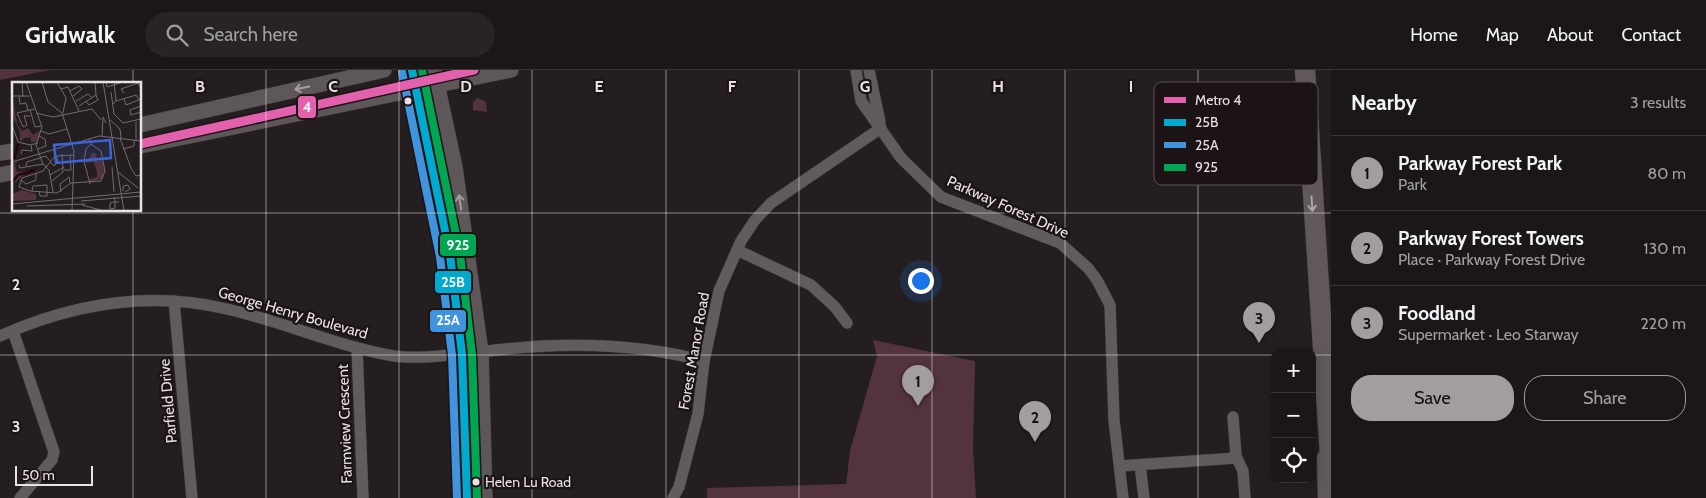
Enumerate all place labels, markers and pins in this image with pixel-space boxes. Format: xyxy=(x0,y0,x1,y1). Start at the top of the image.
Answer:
unlabelled marker xyxy=(403,96,413,106)
pin: 3 xyxy=(1243,302,1275,343)
pin: 1 xyxy=(902,365,934,406)
pin: 2 xyxy=(1019,401,1051,442)
place label: Helen Lu Road xyxy=(485,473,571,491)
marker: Helen Lu Road xyxy=(471,477,481,487)

